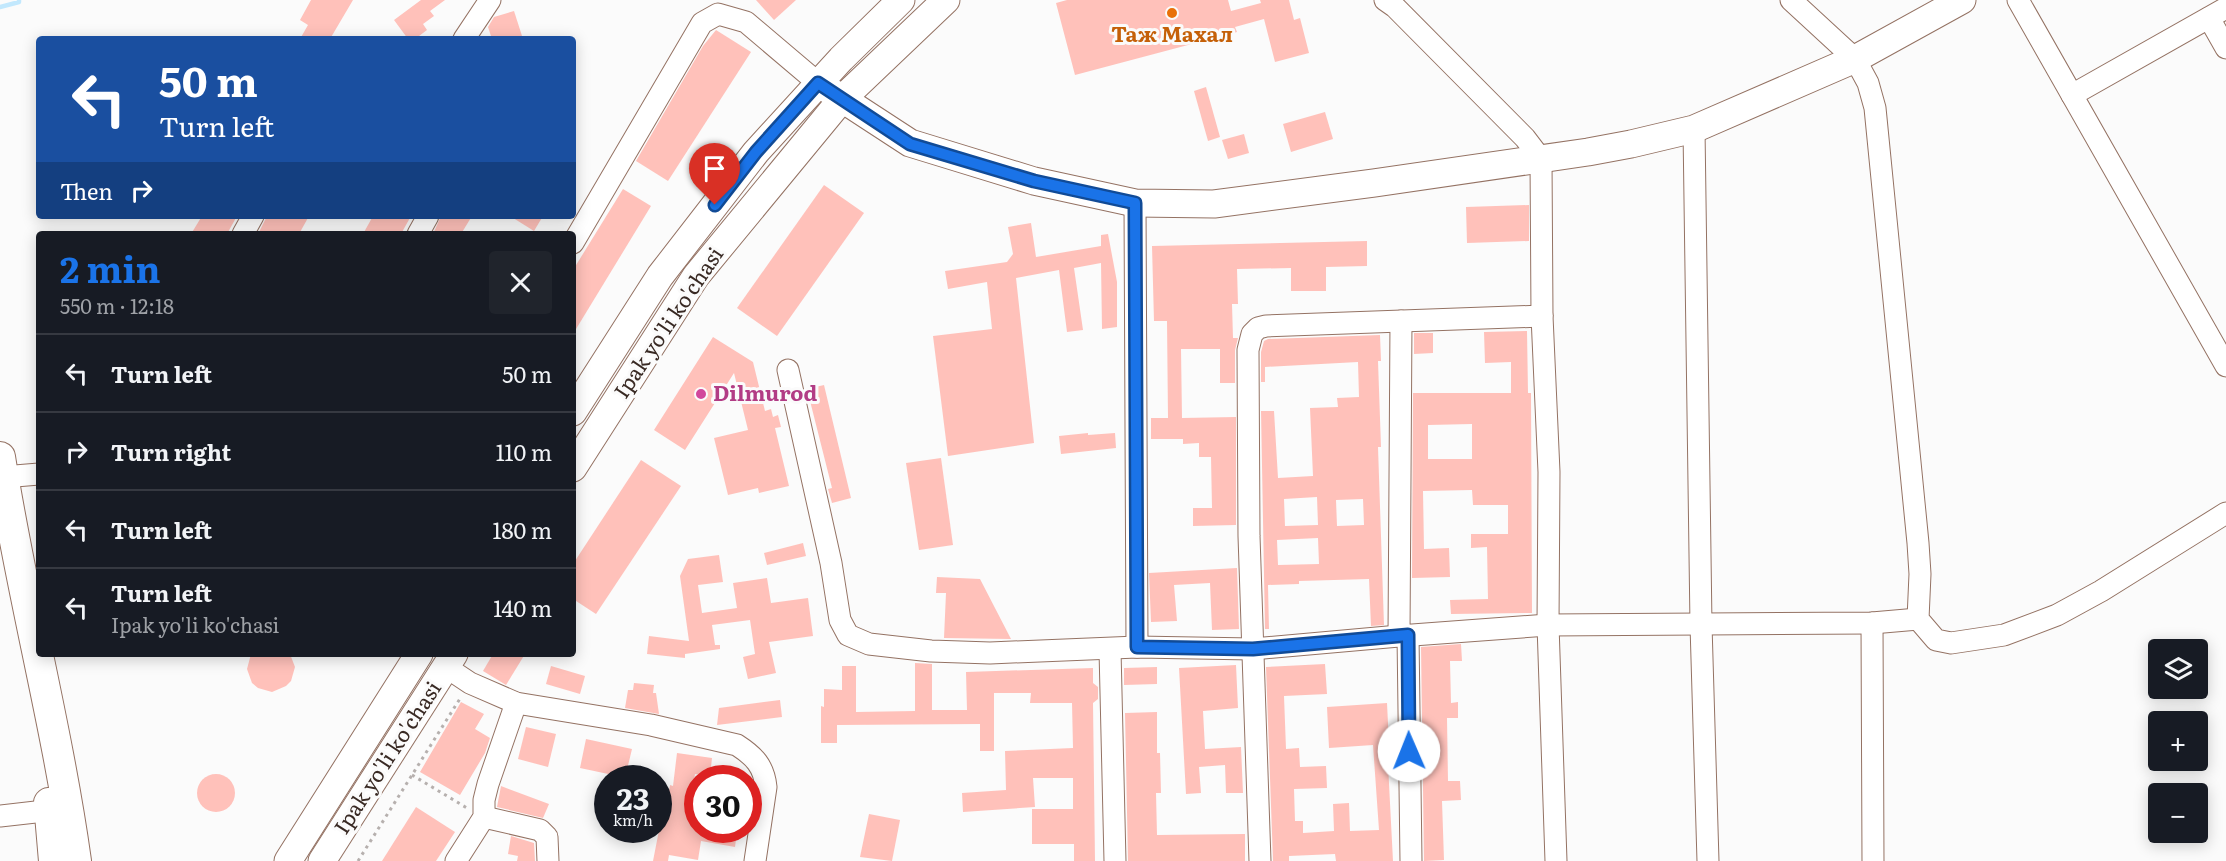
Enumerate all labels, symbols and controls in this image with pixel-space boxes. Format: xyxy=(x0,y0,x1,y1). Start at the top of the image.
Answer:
marker: Таж Махал xyxy=(1165,6,1179,20)
place label: Таж Махал xyxy=(1111,17,1233,48)
text: 50 m xyxy=(159,48,258,110)
icon: left xyxy=(60,60,138,138)
text: Turn left xyxy=(159,105,274,145)
pin xyxy=(689,143,740,205)
icon: arrive xyxy=(698,152,731,185)
text: Then xyxy=(60,174,113,207)
icon: right xyxy=(125,174,158,207)
street label: Ipak yo'li ko'chasi xyxy=(605,240,729,403)
text: 2 min xyxy=(60,241,161,294)
button: close xyxy=(489,251,552,314)
text: 550 m · 12:18 xyxy=(60,290,174,320)
icon: left xyxy=(60,357,93,390)
text: Turn left xyxy=(111,357,212,390)
text: 50 m xyxy=(502,357,552,390)
place label: Dilmurod xyxy=(713,376,817,407)
marker: Dilmurod xyxy=(694,387,708,401)
icon: right xyxy=(60,435,93,468)
text: Turn right xyxy=(111,435,231,468)
text: 110 m xyxy=(496,435,552,468)
icon: left xyxy=(60,513,93,546)
text: Turn left xyxy=(111,513,212,546)
text: 180 m xyxy=(492,513,552,546)
text: Turn left xyxy=(111,576,212,609)
icon: left xyxy=(60,591,93,624)
text: 140 m xyxy=(493,591,552,624)
text: Ipak yo'li ko'chasi xyxy=(111,609,279,639)
map controls xyxy=(2148,639,2208,843)
button: layers xyxy=(2148,639,2208,699)
street label: Ipak yo'li ko'chasi xyxy=(325,674,447,839)
button: + xyxy=(2148,711,2208,771)
position arrow xyxy=(1377,719,1441,783)
speed limit sign: 30 xyxy=(684,765,762,843)
text: 23 xyxy=(617,775,649,819)
button: − xyxy=(2148,783,2208,843)
text: km/h xyxy=(613,808,653,831)

